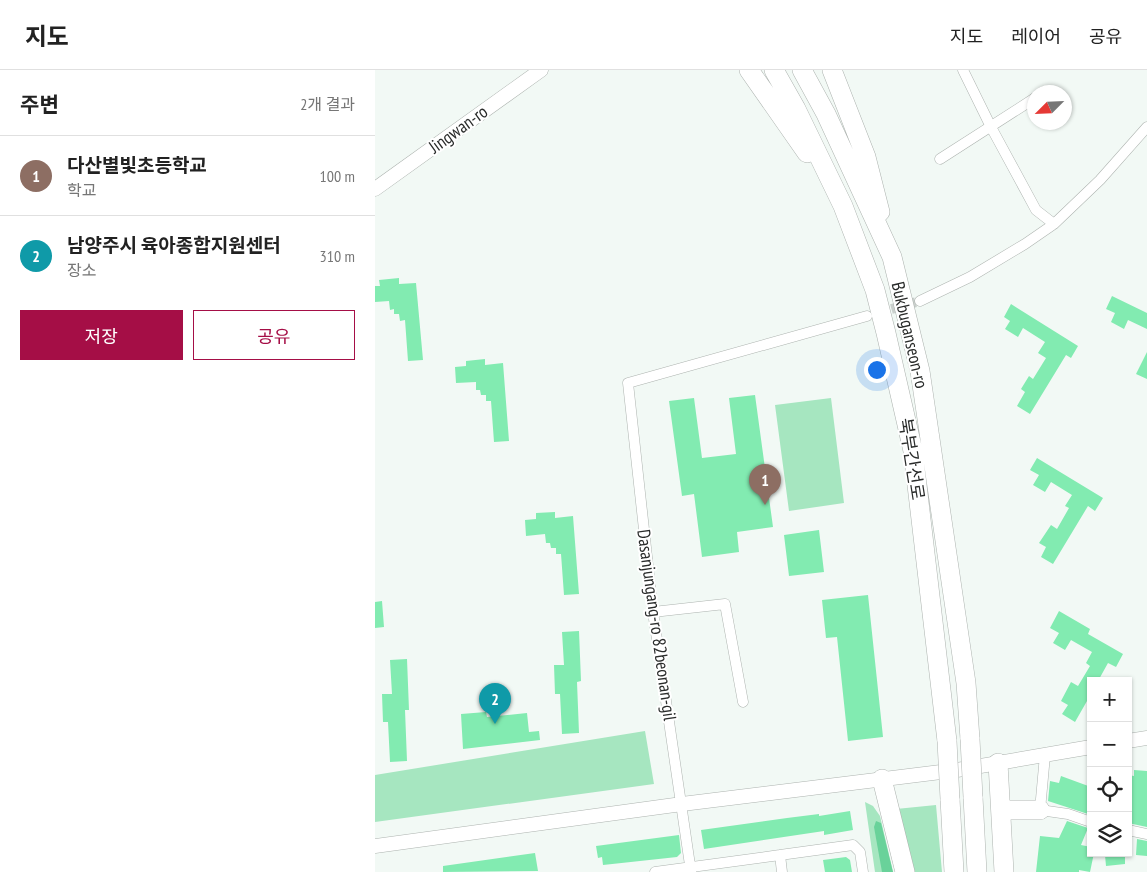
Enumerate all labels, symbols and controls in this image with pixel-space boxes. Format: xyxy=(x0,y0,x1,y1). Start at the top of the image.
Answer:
text: 지도 xyxy=(25,21,69,52)
text: 지도 xyxy=(950,25,983,48)
text: 레이어 xyxy=(1011,25,1061,48)
text: 공유 xyxy=(1089,25,1122,48)
north arrow xyxy=(1027,85,1072,130)
text: 주변 xyxy=(20,91,59,118)
text: 2개 결과 xyxy=(300,94,355,114)
street label: Jingwan-ro xyxy=(423,100,492,159)
text: 다산별빛초등학교 xyxy=(67,153,207,177)
text: 1 xyxy=(32,166,40,186)
text: 100 m xyxy=(320,166,355,186)
text: 학교 xyxy=(67,180,96,200)
text: 남양주시 육아종합지원센터 xyxy=(67,233,281,257)
text: 2 xyxy=(32,246,40,266)
text: 310 m xyxy=(320,246,355,266)
text: 장소 xyxy=(67,260,96,280)
street label: Bukbuganseon-ro xyxy=(887,279,933,391)
button: 저장 xyxy=(20,310,183,360)
button: 공유 xyxy=(193,310,355,360)
your location xyxy=(864,357,890,383)
street label: 북부간선로 xyxy=(894,416,930,502)
pin: 1 xyxy=(749,464,781,505)
street label: Dasanjungang-ro 82beonan-gil xyxy=(632,528,682,723)
map controls xyxy=(1087,677,1132,857)
button: + xyxy=(1087,677,1132,722)
pin: 2 xyxy=(479,683,511,724)
button: − xyxy=(1087,722,1132,767)
button: locate xyxy=(1087,767,1132,812)
button: layers xyxy=(1087,812,1132,857)

